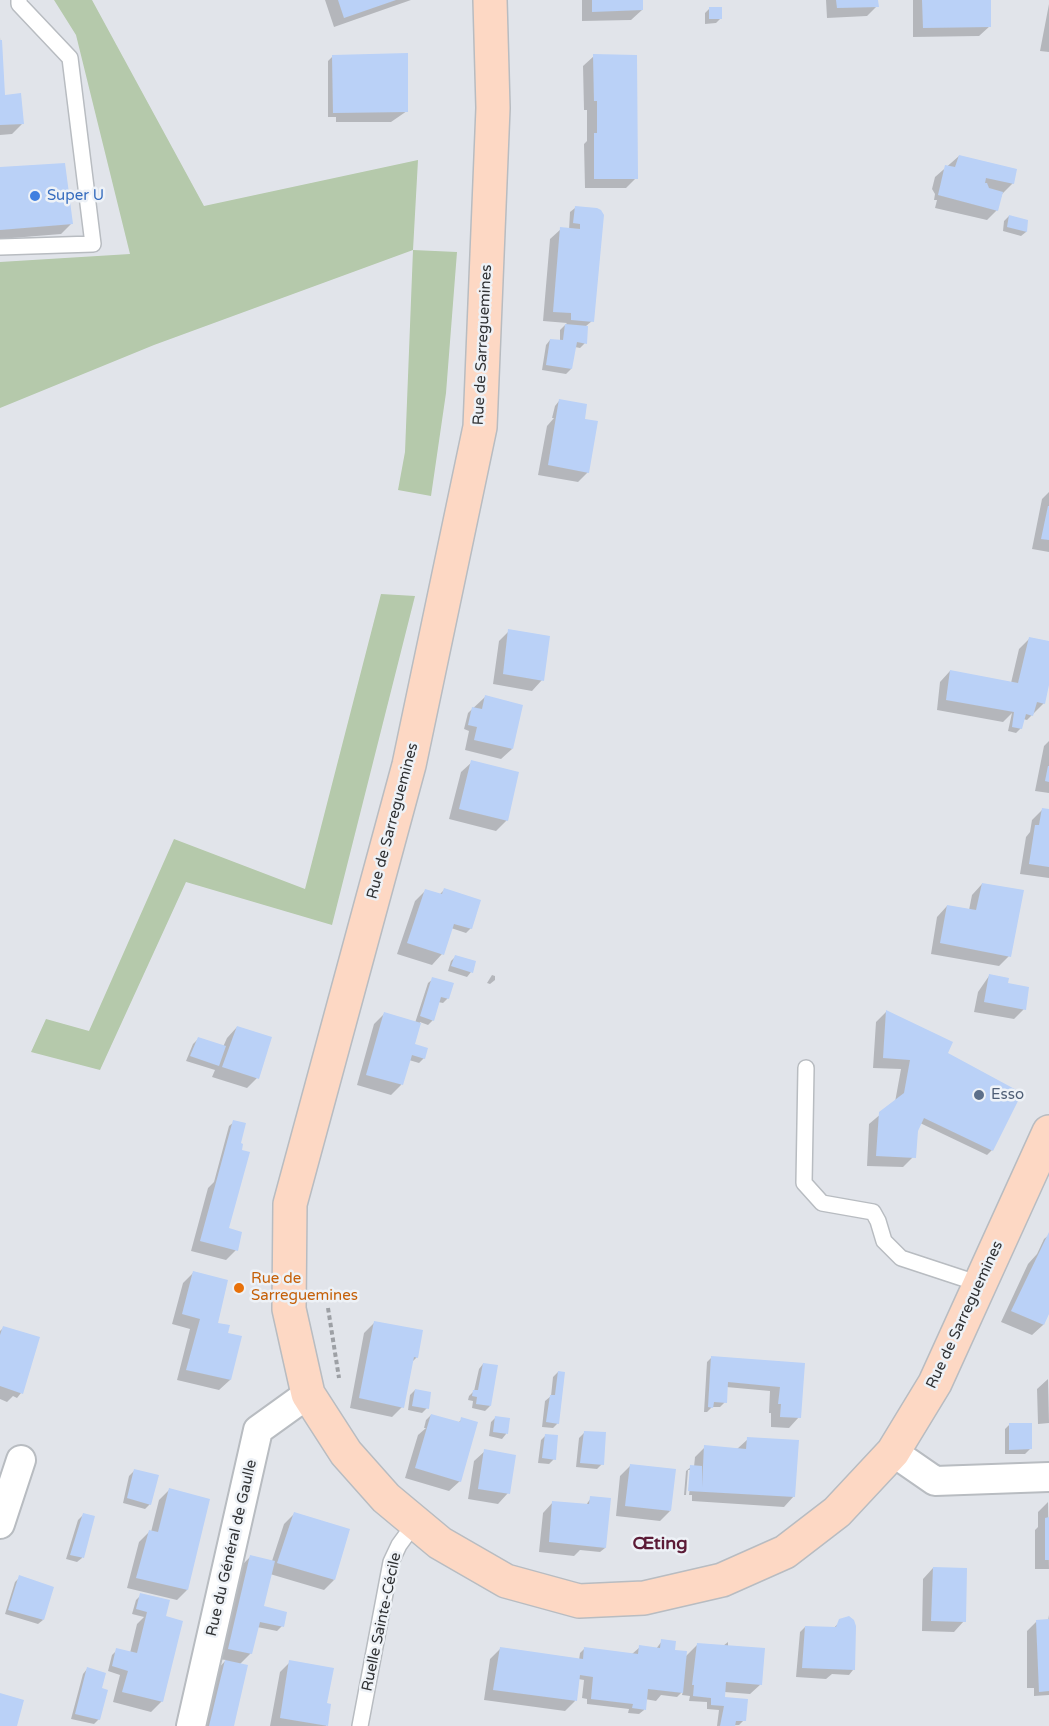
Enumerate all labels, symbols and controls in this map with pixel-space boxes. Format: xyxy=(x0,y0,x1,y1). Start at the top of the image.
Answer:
place label: Super U xyxy=(47,187,104,205)
marker: Super U xyxy=(28,189,42,203)
street label: Rue de Sarreguemines xyxy=(470,264,496,426)
street label: Rue de Sarreguemines xyxy=(363,741,423,901)
place label: Esso xyxy=(991,1086,1024,1104)
marker: Esso xyxy=(972,1088,986,1102)
street label: Rue de Sarreguemines xyxy=(923,1238,1007,1392)
place label: Rue de Sarreguemines xyxy=(251,1270,358,1305)
marker: Rue de Sarreguemines xyxy=(232,1281,246,1295)
street label: Rue du Général de Gaulle xyxy=(203,1458,261,1638)
district label: Œting xyxy=(632,1533,688,1555)
street label: Ruelle Sainte-Cécile xyxy=(358,1551,406,1693)

